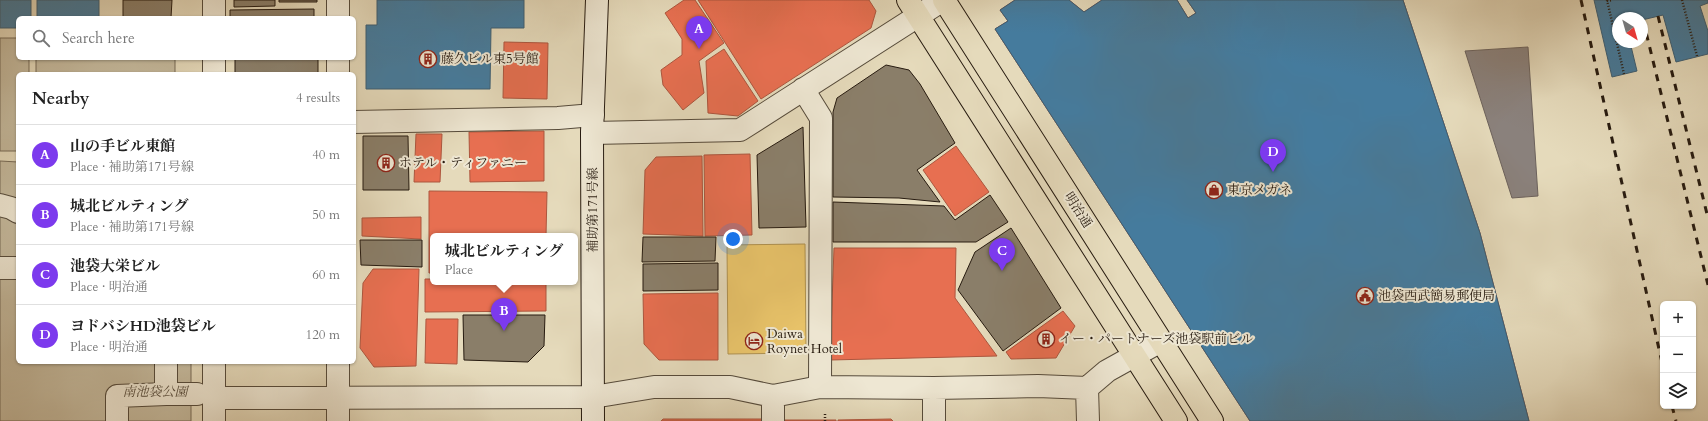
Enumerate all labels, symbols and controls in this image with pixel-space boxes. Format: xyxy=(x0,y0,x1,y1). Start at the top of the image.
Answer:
north arrow xyxy=(1612,12,1648,48)
search box xyxy=(16,16,356,60)
pin: A xyxy=(686,16,712,49)
icon: search xyxy=(30,27,52,49)
text: Search here xyxy=(62,28,135,48)
building icon: 藤久ビル東5号館 xyxy=(418,49,438,69)
place label: 藤久ビル東5号館 xyxy=(441,50,539,68)
text: Nearby xyxy=(32,87,89,110)
text: 4 results xyxy=(296,89,340,107)
text: 山の手ビル東館 xyxy=(70,136,175,156)
pin: D xyxy=(1260,139,1286,172)
text: A xyxy=(40,146,50,164)
text: 40 m xyxy=(312,146,340,164)
building icon: ホテル・ティファニー xyxy=(376,153,396,173)
place label: ホテル・ティファニー xyxy=(399,154,527,172)
text: Place · 補助第171号線 xyxy=(70,158,194,176)
street label: 補助第171号線 xyxy=(584,168,602,252)
shop icon: 東京メガネ xyxy=(1204,180,1224,200)
place label: 東京メガネ xyxy=(1227,181,1292,199)
street label: 明治通 xyxy=(1060,189,1096,231)
text: 城北ビルティング xyxy=(70,196,189,216)
text: B xyxy=(40,206,50,224)
text: 50 m xyxy=(312,206,340,224)
text: Place · 補助第171号線 xyxy=(70,218,194,236)
your location xyxy=(723,229,743,249)
popup xyxy=(430,233,578,285)
pin: C xyxy=(989,238,1015,271)
text: 城北ビルティング xyxy=(445,241,563,261)
text: 池袋大栄ビル xyxy=(70,256,160,276)
text: Place xyxy=(445,261,473,279)
text: C xyxy=(40,266,50,284)
text: 60 m xyxy=(312,266,340,284)
text: Place · 明治通 xyxy=(70,278,148,296)
public building icon: 池袋西武簡易郵便局 xyxy=(1355,286,1375,306)
place label: 池袋西武簡易郵便局 xyxy=(1378,287,1495,305)
pin: B xyxy=(491,298,517,331)
map controls xyxy=(1660,301,1696,409)
button: + xyxy=(1660,301,1696,337)
text: ヨドバシHD池袋ビル xyxy=(70,316,216,336)
place label: Daiwa Roynet Hotel xyxy=(767,325,843,358)
text: D xyxy=(39,326,51,344)
text: 120 m xyxy=(306,326,340,344)
building icon: イー・パートナーズ池袋駅前ビル xyxy=(1036,329,1056,349)
place label: イー・パートナーズ池袋駅前ビル xyxy=(1059,330,1253,348)
hotel icon: Daiwa Roynet Hotel xyxy=(744,331,764,351)
button: − xyxy=(1660,337,1696,373)
text: Place · 明治通 xyxy=(70,338,148,356)
button: layers xyxy=(1660,373,1696,409)
park label: 南池袋公園 xyxy=(122,383,189,401)

